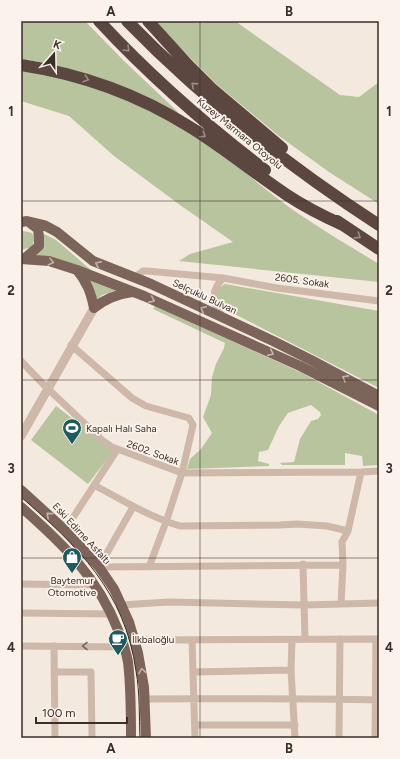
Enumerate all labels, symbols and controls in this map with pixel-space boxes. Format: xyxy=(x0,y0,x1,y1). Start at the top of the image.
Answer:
text: A xyxy=(106,4,116,19)
text: B xyxy=(285,4,293,19)
north arrow xyxy=(34,34,74,74)
text: K xyxy=(52,38,64,53)
one-way arrow xyxy=(122,44,130,52)
one-way arrow xyxy=(83,74,90,83)
one-way arrow xyxy=(191,82,199,90)
street label: Kuzey Marmara Otoyolu xyxy=(194,95,285,172)
text: 1 xyxy=(8,104,14,119)
text: 1 xyxy=(386,104,392,119)
one-way arrow xyxy=(199,131,206,138)
one-way arrow xyxy=(354,231,361,238)
one-way arrow xyxy=(48,258,55,266)
one-way arrow xyxy=(95,261,102,269)
street label: 2605. Sokak xyxy=(274,270,330,291)
street label: Selçuklu Bulvarı xyxy=(170,276,239,317)
text: 2 xyxy=(7,283,15,298)
text: 2 xyxy=(385,283,393,298)
one-way arrow xyxy=(148,295,156,303)
one-way arrow xyxy=(199,306,207,314)
one-way arrow xyxy=(267,348,274,356)
one-way arrow xyxy=(341,375,349,382)
sports icon: Kapalı Halı Saha xyxy=(61,417,83,445)
place label: Kapalı Halı Saha xyxy=(86,422,157,435)
street label: 2602. Sokak xyxy=(125,437,181,468)
text: 3 xyxy=(7,461,15,476)
text: 3 xyxy=(385,461,393,476)
street label: Eski Edirne Asfaltı xyxy=(50,500,114,567)
one-way arrow xyxy=(46,512,54,519)
shop icon: Baytemur Otomotive xyxy=(61,546,83,574)
place label: Baytemur Otomotive xyxy=(48,574,97,599)
cafe icon: İlkbaloğlu xyxy=(107,628,129,656)
place label: İlkbaloğlu xyxy=(132,633,174,646)
text: 4 xyxy=(7,640,15,655)
text: 4 xyxy=(385,640,393,655)
one-way arrow xyxy=(82,642,88,650)
one-way arrow xyxy=(138,668,146,674)
scale bar xyxy=(36,699,127,725)
text: 100 m xyxy=(42,706,76,720)
text: A xyxy=(106,741,116,756)
text: B xyxy=(285,741,293,756)

